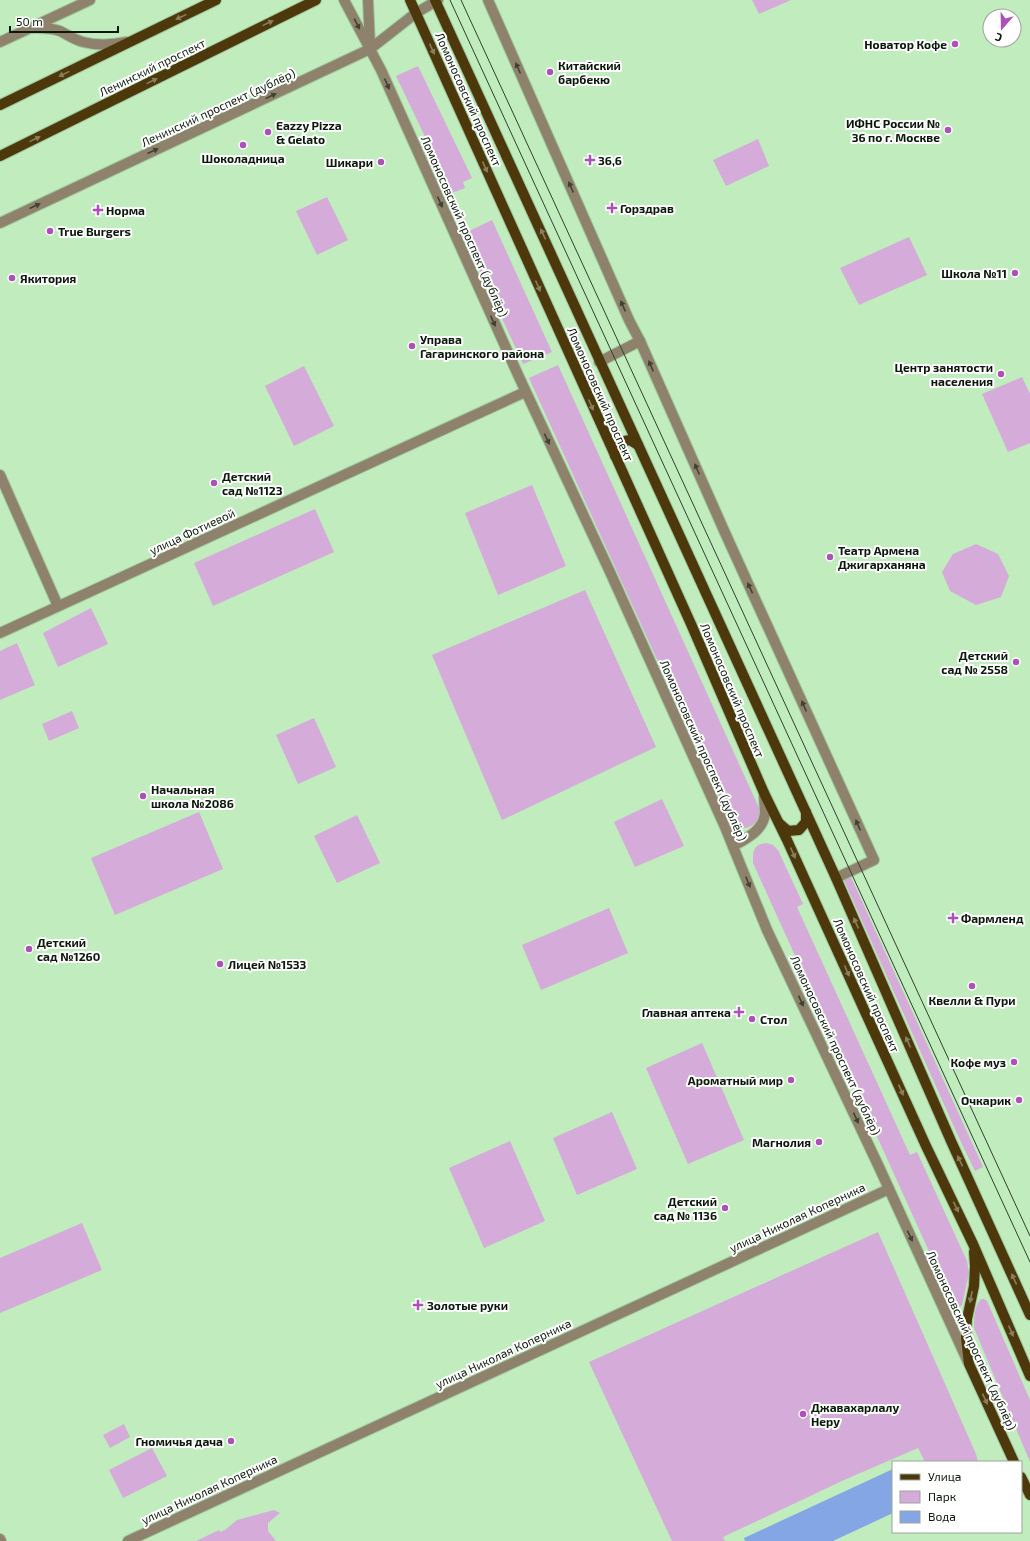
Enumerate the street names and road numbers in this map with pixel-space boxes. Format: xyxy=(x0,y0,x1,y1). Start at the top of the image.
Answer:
street label: Ломоносовский проспект xyxy=(433,30,505,168)
street label: Ленинский проспект xyxy=(96,35,208,99)
street label: Ленинский проспект (дублёр) xyxy=(139,65,298,150)
street label: Ломоносовский проспект (дублёр) xyxy=(418,133,511,319)
street label: Ломоносовский проспект xyxy=(565,325,637,463)
street label: улица Фотиевой xyxy=(147,505,237,558)
street label: Ломоносовский проспект xyxy=(698,621,768,760)
street label: Ломоносовский проспект (дублёр) xyxy=(657,657,750,843)
street label: Ломоносовский проспект xyxy=(831,916,903,1054)
street label: Ломоносовский проспект (дублёр) xyxy=(787,953,884,1138)
street label: улица Николая Коперника xyxy=(727,1179,868,1256)
street label: Ломоносовский проспект (дублёр) xyxy=(923,1248,1020,1433)
street label: улица Николая Коперника xyxy=(433,1315,574,1392)
street label: улица Николая Коперника xyxy=(139,1451,280,1528)

